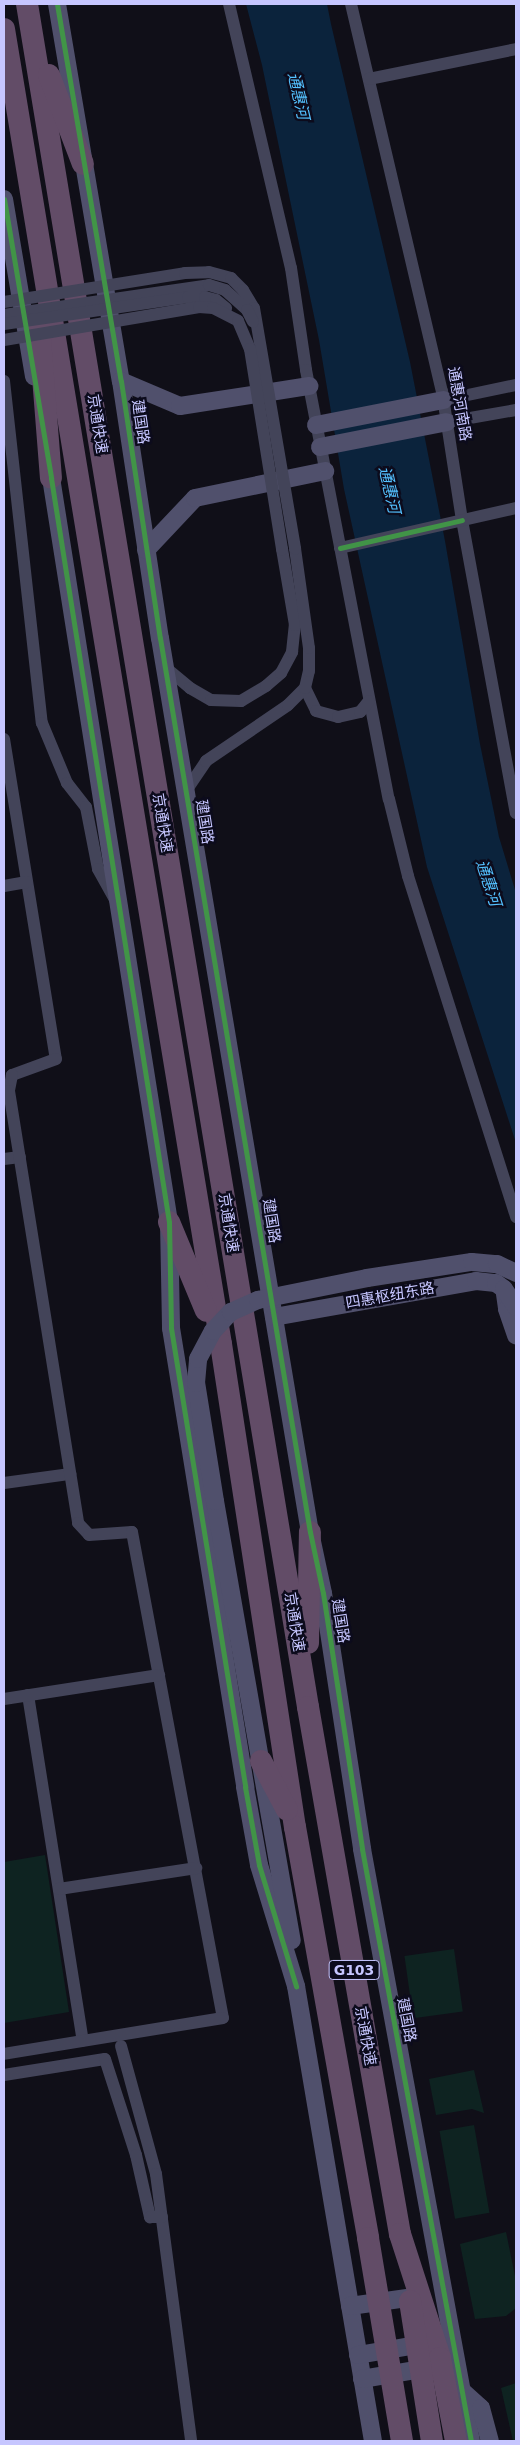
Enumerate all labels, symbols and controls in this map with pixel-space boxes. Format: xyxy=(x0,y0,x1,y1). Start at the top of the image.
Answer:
water label: 通惠河 xyxy=(283,70,313,122)
street label: 通惠河南路 xyxy=(444,366,474,442)
street label: 京通快速 xyxy=(83,393,111,455)
street label: 建国路 xyxy=(128,398,152,446)
water label: 通惠河 xyxy=(374,464,404,516)
street label: 京通快速 xyxy=(148,792,176,854)
street label: 建国路 xyxy=(192,798,216,846)
water label: 通惠河 xyxy=(471,857,505,909)
street label: 京通快速 xyxy=(214,1192,242,1254)
street label: 建国路 xyxy=(259,1197,283,1245)
street label: 四惠枢纽东路 xyxy=(344,1279,436,1313)
street label: 京通快速 xyxy=(280,1591,308,1653)
street label: 建国路 xyxy=(328,1597,352,1645)
road number: G103 xyxy=(328,1958,380,1982)
street label: 建国路 xyxy=(393,1996,419,2044)
street label: 京通快速 xyxy=(351,2005,379,2067)

